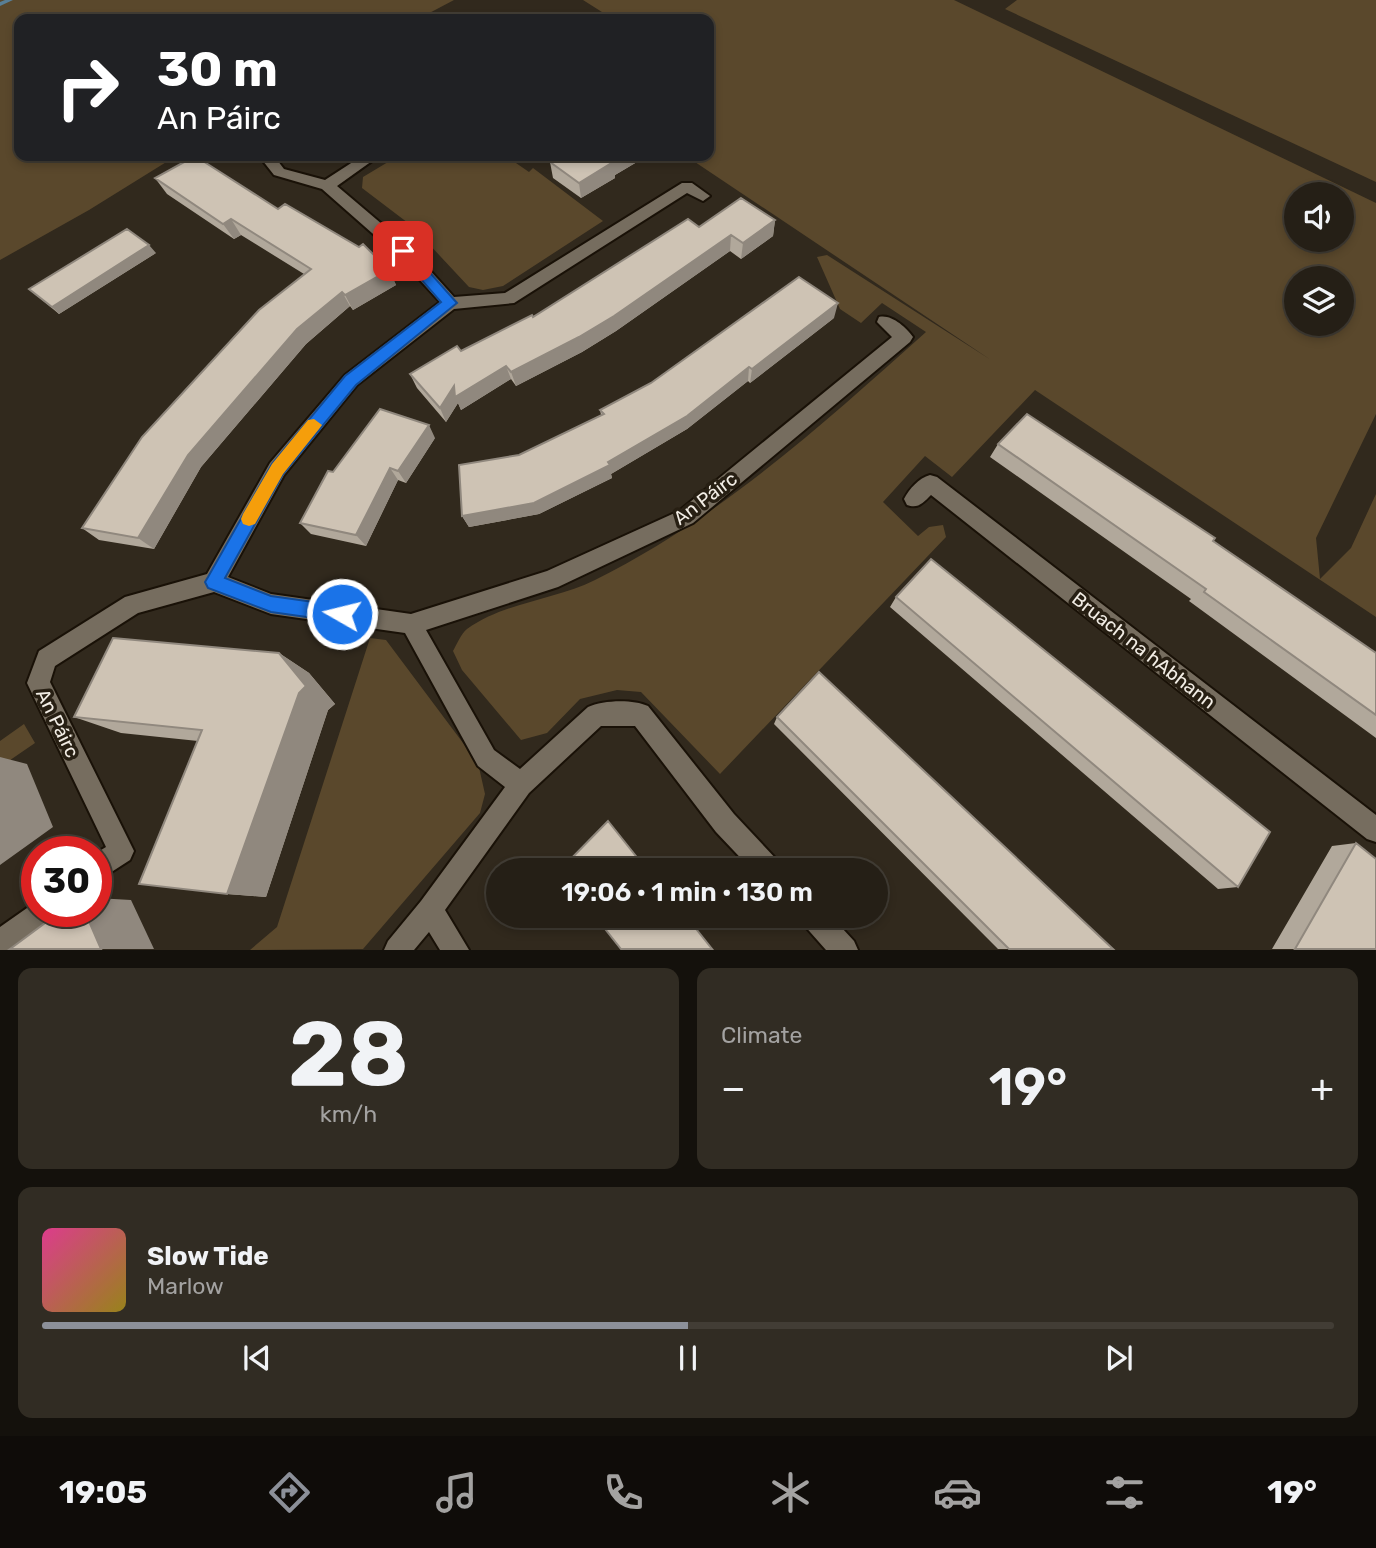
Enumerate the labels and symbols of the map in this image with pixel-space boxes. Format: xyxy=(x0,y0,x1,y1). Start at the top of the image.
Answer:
pin xyxy=(373,221,433,281)
street label: An Páirc xyxy=(669,467,742,530)
position arrow xyxy=(305,577,379,651)
street label: Bruach na hAbhann xyxy=(1067,587,1220,714)
street label: An Páirc xyxy=(31,685,84,761)
speed limit sign: 30 xyxy=(21,836,112,927)

